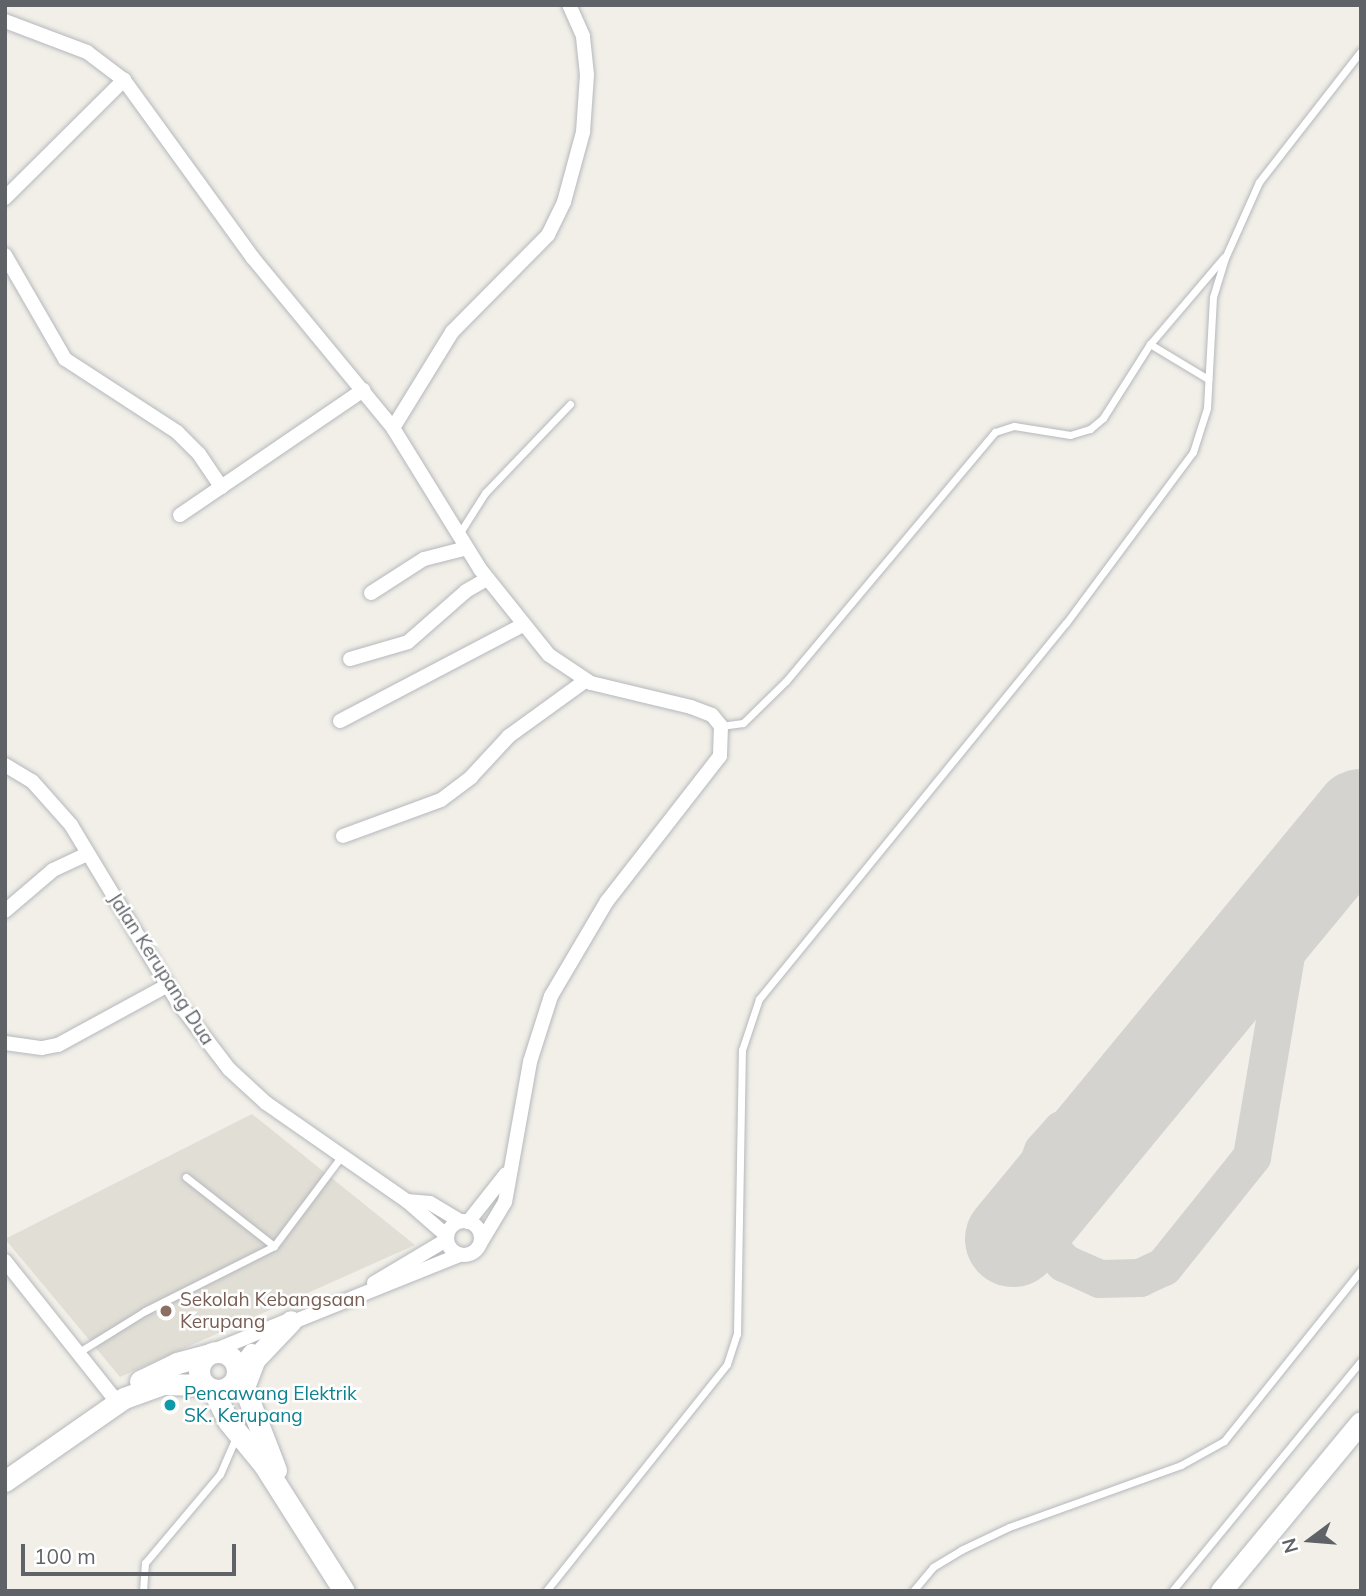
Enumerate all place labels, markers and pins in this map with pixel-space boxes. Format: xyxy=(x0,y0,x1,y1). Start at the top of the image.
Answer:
place label: Sekolah Kebangsaan Kerupang xyxy=(180,1289,365,1333)
marker: Sekolah Kebangsaan Kerupang xyxy=(158,1303,174,1319)
place label: Pencawang Elektrik SK. Kerupang xyxy=(184,1383,357,1427)
marker: Pencawang Elektrik SK. Kerupang xyxy=(162,1397,178,1413)

